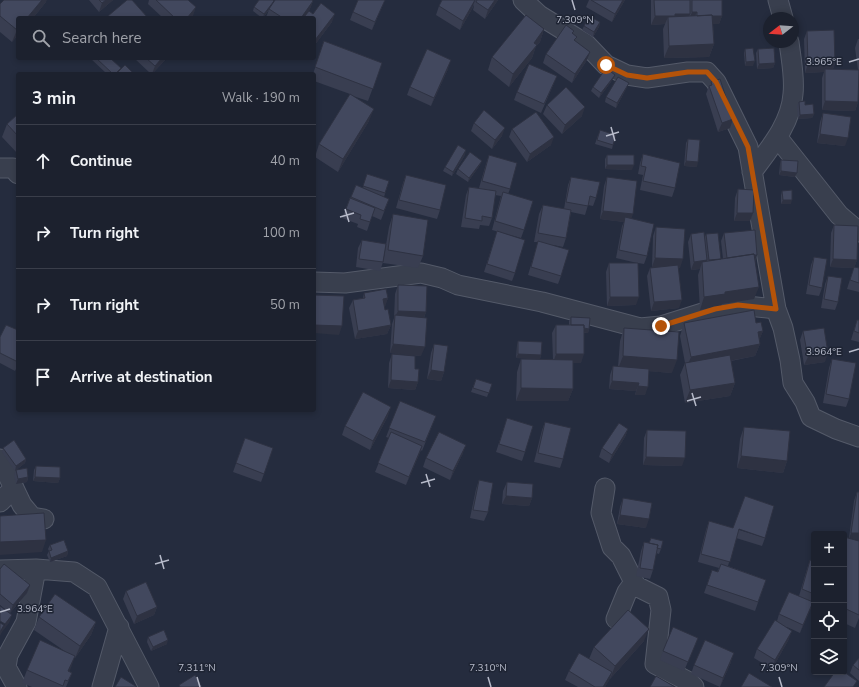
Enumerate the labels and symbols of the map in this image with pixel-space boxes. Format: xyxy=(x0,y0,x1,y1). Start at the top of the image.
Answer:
north arrow xyxy=(763,12,799,48)
text: 7.309°N xyxy=(556,13,594,27)
text: 3.965°E xyxy=(806,55,842,69)
route start xyxy=(597,56,615,74)
route end xyxy=(652,317,670,335)
text: 3.964°E xyxy=(806,345,842,359)
text: 3.964°E xyxy=(17,602,53,616)
text: 7.311°N xyxy=(178,661,216,675)
text: 7.310°N xyxy=(469,661,507,675)
text: 7.309°N xyxy=(760,661,798,675)

